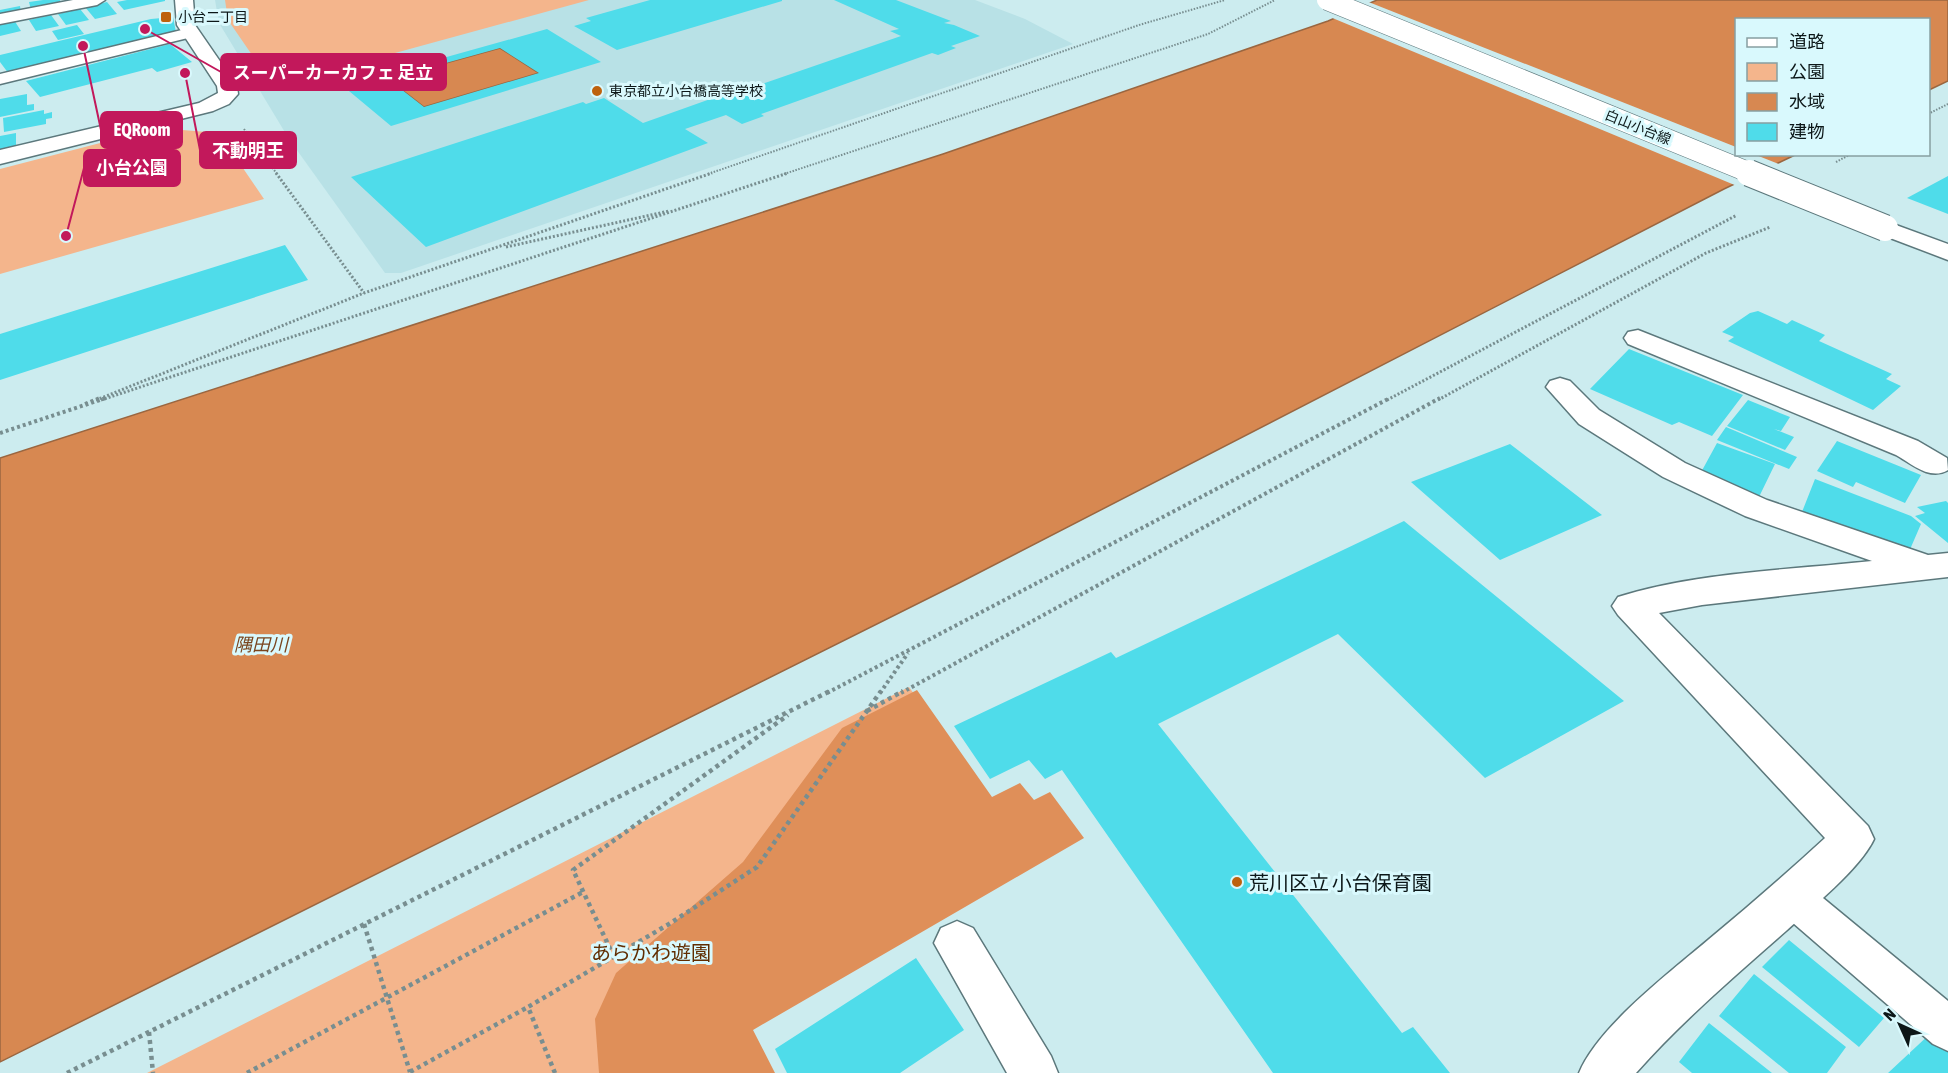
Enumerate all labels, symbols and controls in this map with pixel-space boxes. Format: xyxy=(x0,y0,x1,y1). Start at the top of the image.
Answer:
place label: 小台二丁目 xyxy=(178,9,248,25)
marker: 小台二丁目 xyxy=(159,10,173,24)
legend xyxy=(1735,18,1930,156)
text: 道路 xyxy=(1789,31,1825,52)
callout: スーパーカーカフェ 足立 xyxy=(221,54,446,90)
text: 公園 xyxy=(1789,61,1825,82)
text: スーパーカーカフェ 足立 xyxy=(233,62,433,83)
place label: 東京都立小台橋高等学校 xyxy=(609,83,763,99)
marker: 東京都立小台橋高等学校 xyxy=(590,84,604,98)
text: 水域 xyxy=(1789,91,1825,112)
street label: 白山小台線 xyxy=(1603,106,1673,148)
callout: EQRoom xyxy=(101,112,182,148)
text: EQRoom xyxy=(113,119,171,140)
text: 建物 xyxy=(1789,121,1825,142)
callout: 不動明王 xyxy=(200,132,296,168)
text: 不動明王 xyxy=(212,140,284,161)
callout: 小台公園 xyxy=(84,150,180,186)
text: 小台公園 xyxy=(96,157,168,178)
water label: 隅田川 xyxy=(234,634,290,655)
place label: 荒川区立 小台保育園 xyxy=(1249,871,1432,894)
marker: 荒川区立 小台保育園 xyxy=(1230,875,1244,889)
park label: あらかわ遊園 xyxy=(591,941,711,964)
north arrow xyxy=(1870,995,1930,1055)
text: N xyxy=(1880,1005,1899,1024)

